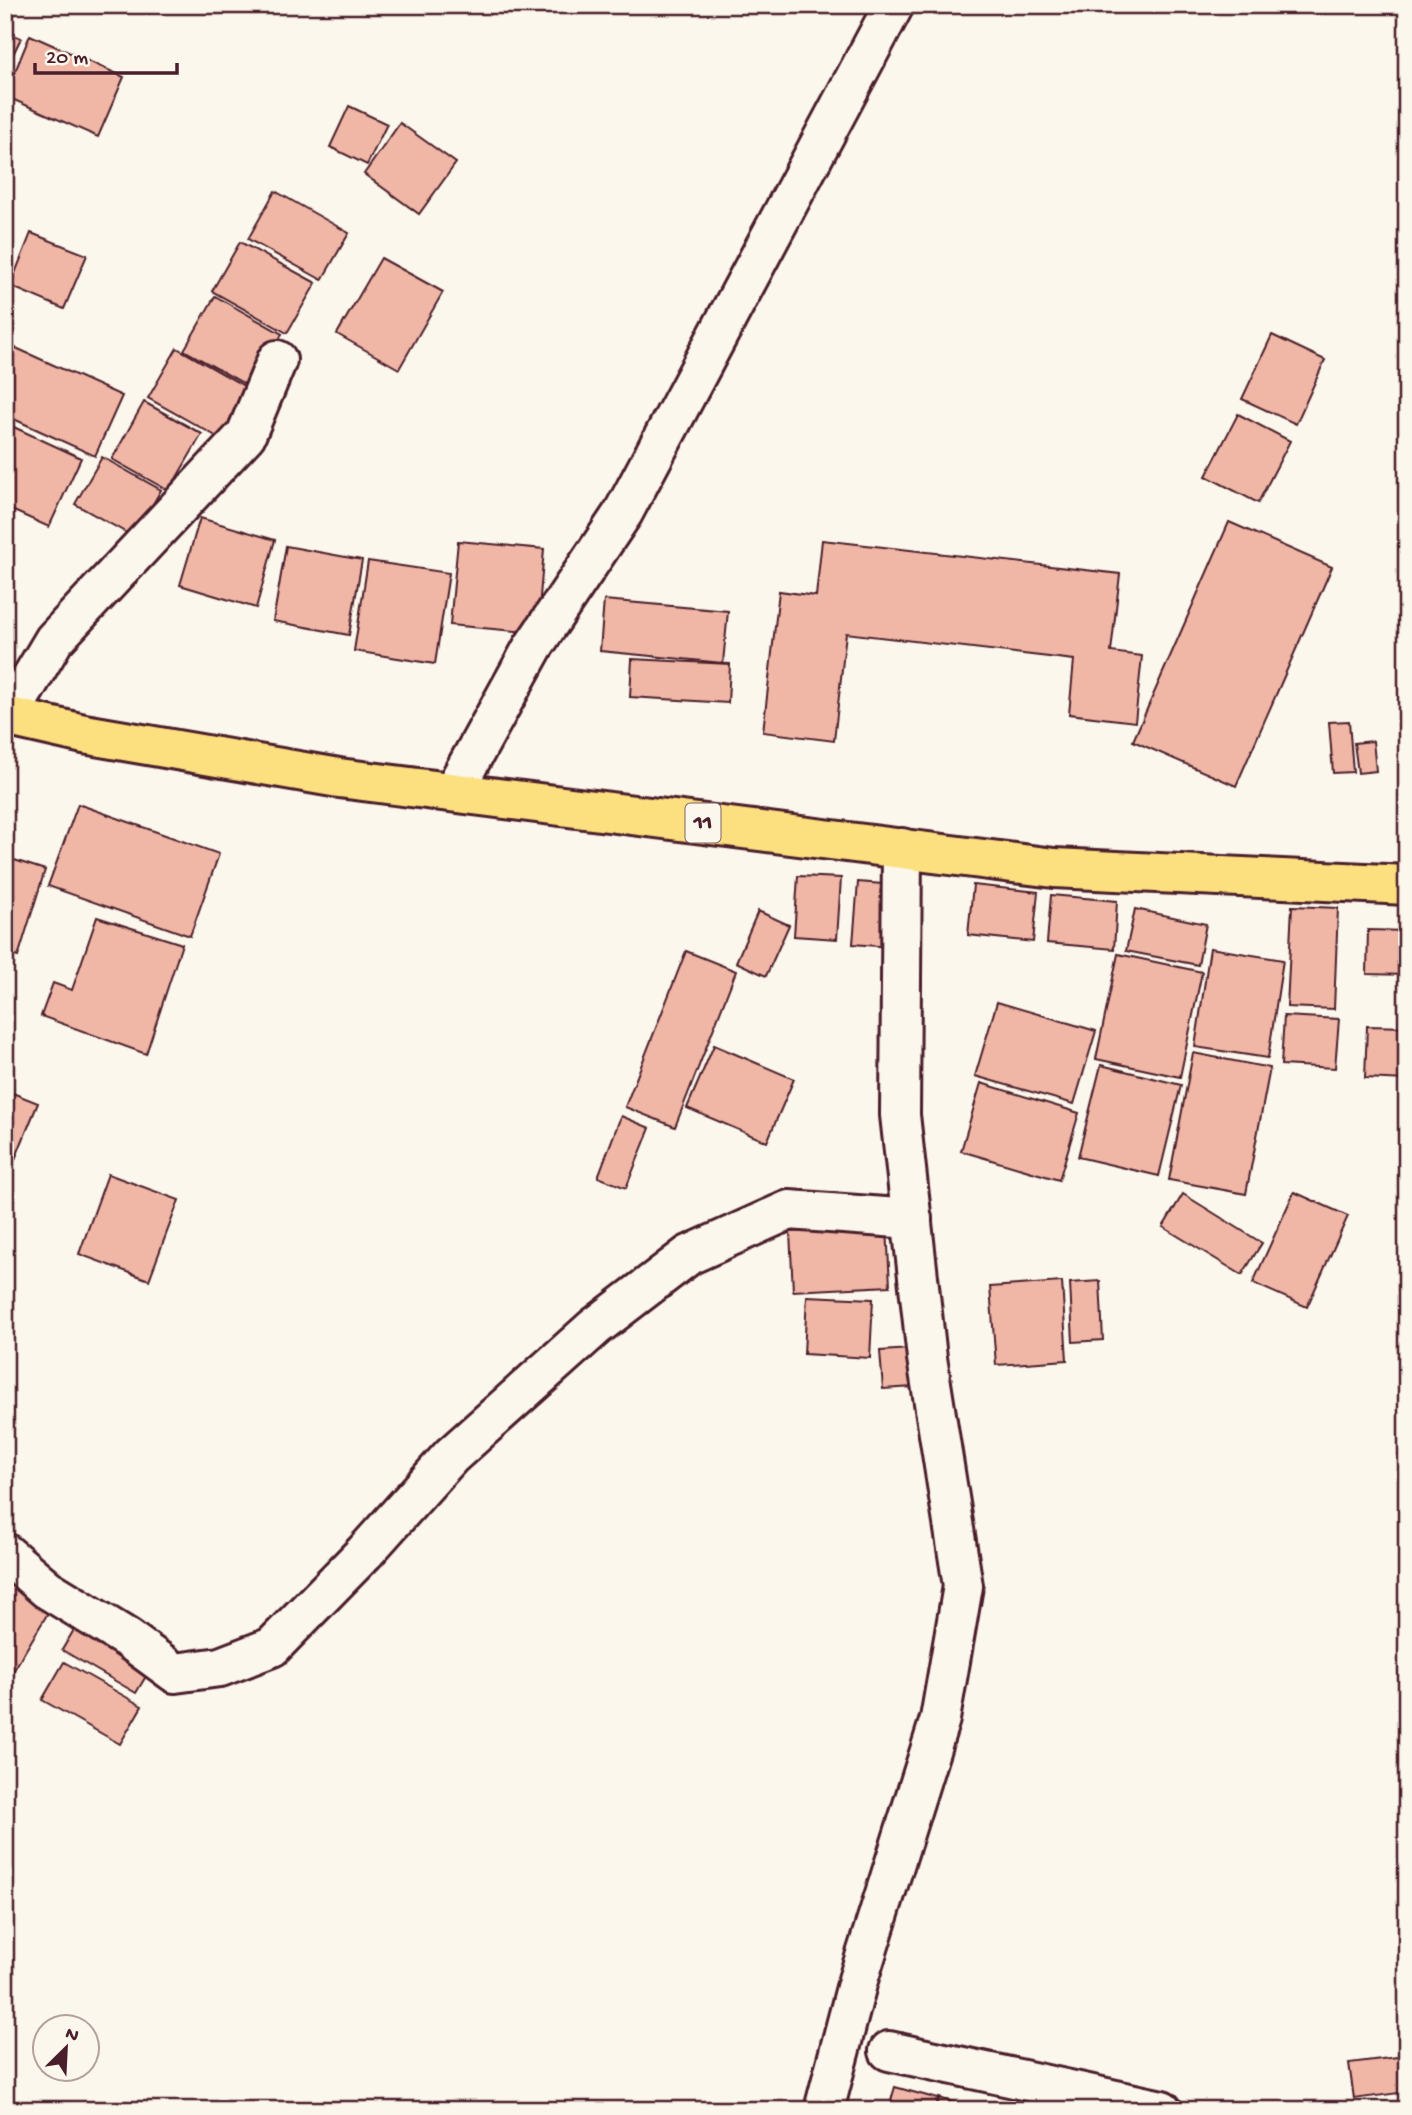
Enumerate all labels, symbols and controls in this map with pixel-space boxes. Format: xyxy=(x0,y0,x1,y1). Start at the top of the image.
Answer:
scale bar xyxy=(35,32,177,76)
text: 20 m xyxy=(46,47,88,72)
road number: 11 xyxy=(686,804,720,842)
north arrow xyxy=(32,2014,102,2084)
text: N xyxy=(61,2023,82,2049)

